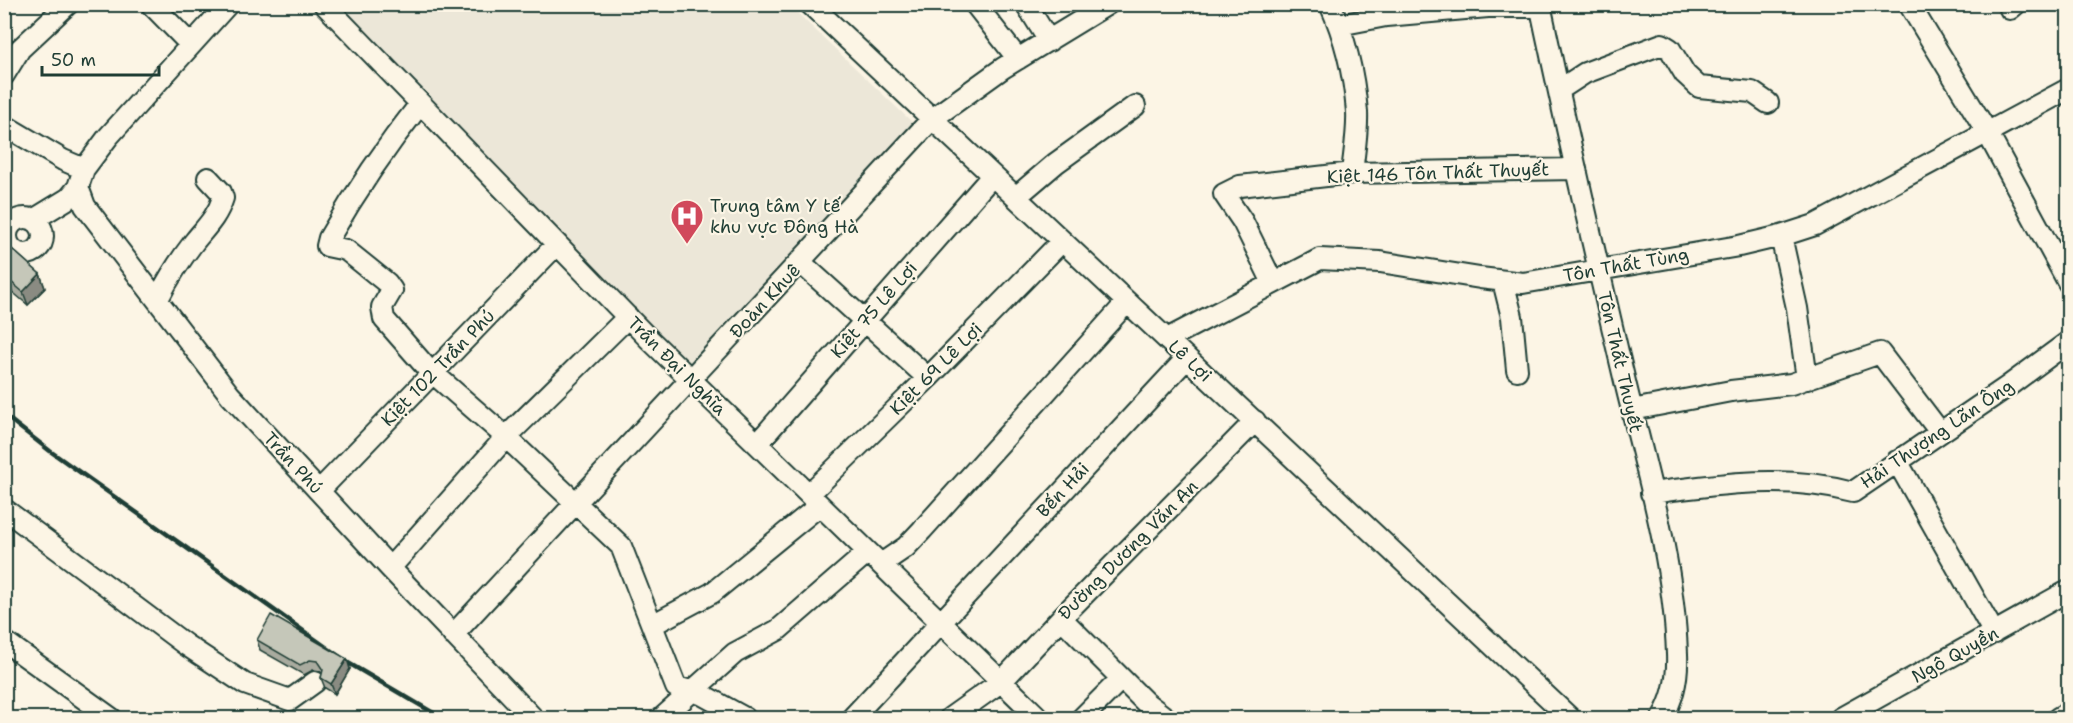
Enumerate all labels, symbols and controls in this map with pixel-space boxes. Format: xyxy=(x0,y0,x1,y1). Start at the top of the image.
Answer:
scale bar xyxy=(42,39,159,77)
text: 50 m xyxy=(51,48,96,72)
street label: Kiệt 146 Tôn Thất Thuyết xyxy=(1326,157,1550,189)
place label: Trung tâm Y tế khu vực Đông Hà xyxy=(710,194,859,239)
hospital icon: Trung tâm Y tế khu vực Đông Hà xyxy=(669,198,705,245)
street label: Tôn Thất Tùng xyxy=(1561,242,1691,288)
street label: Kiệt 75 Lê Lợi xyxy=(825,257,923,363)
street label: Đoàn Khuê xyxy=(724,258,806,344)
street label: Tôn Thất Thuyết xyxy=(1592,289,1648,435)
street label: Kiệt 102 Trần Phú xyxy=(376,304,500,432)
street label: Trần Đại Nghĩa xyxy=(622,311,732,421)
street label: Kiệt 69 Lê Lợi xyxy=(884,317,988,421)
street label: Lê Lợi xyxy=(1163,335,1217,387)
street label: Hải Thượng Lãn Ông xyxy=(1856,374,2018,494)
street label: Trần Phú xyxy=(258,427,328,499)
street label: Bến Hải xyxy=(1031,457,1095,523)
street label: Đường Dương Văn An xyxy=(1053,475,1203,625)
street label: Ngô Quyền xyxy=(1907,621,2003,689)

